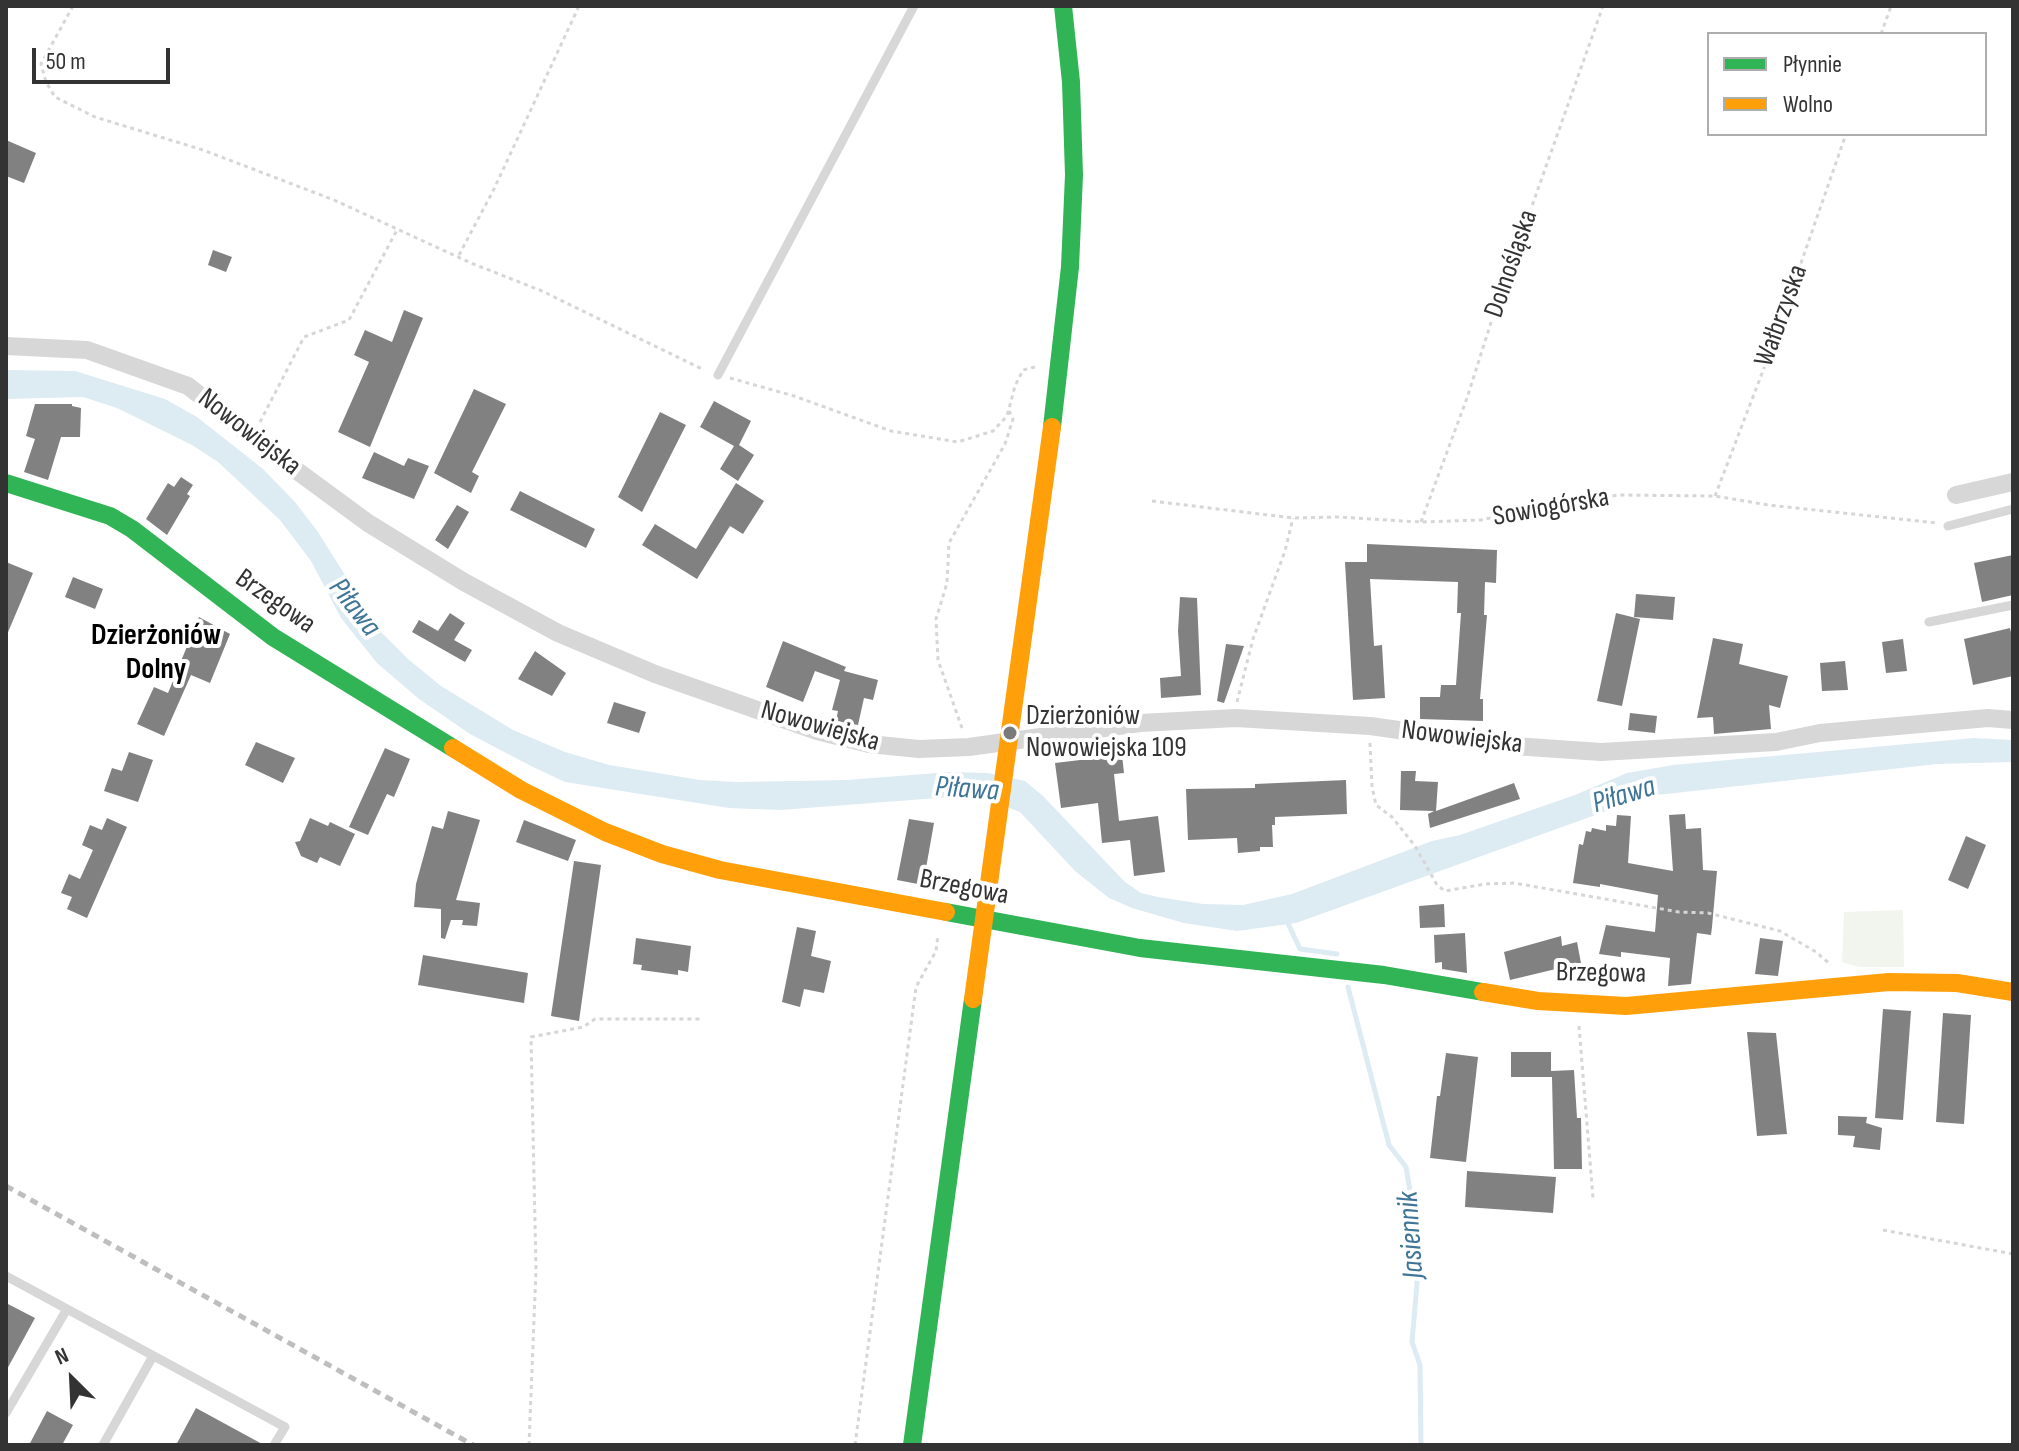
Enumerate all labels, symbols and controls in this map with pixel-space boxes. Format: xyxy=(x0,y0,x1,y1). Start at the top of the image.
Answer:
scale bar xyxy=(36,32,174,82)
legend xyxy=(1707,32,1987,136)
text: 50 m xyxy=(46,47,86,76)
text: Płynnie xyxy=(1783,50,1842,79)
text: Wolno xyxy=(1783,90,1833,119)
street label: Dolnośląska xyxy=(1478,206,1546,322)
street label: Wałbrzyska xyxy=(1748,261,1816,371)
street label: Nowowiejska xyxy=(191,382,307,484)
street label: Sowiogórska xyxy=(1490,481,1612,535)
street label: Brzegowa xyxy=(228,562,322,642)
water label: Piława xyxy=(320,572,388,644)
district label: Dzierżoniów Dolny xyxy=(91,618,221,688)
street label: Nowowiejska xyxy=(757,694,883,760)
place label: Dzierżoniów Nowowiejska 109 xyxy=(1026,700,1187,766)
street label: Nowowiejska xyxy=(1400,714,1524,762)
marker: Dzierżoniów Nowowiejska 109 xyxy=(1001,724,1019,742)
water label: Piława xyxy=(1588,769,1660,823)
water label: Piława xyxy=(934,770,1000,810)
street label: Brzegowa xyxy=(917,863,1011,913)
street label: Brzegowa xyxy=(1556,956,1646,992)
water label: Jasiennik xyxy=(1391,1190,1433,1280)
north arrow xyxy=(32,1339,112,1419)
text: N xyxy=(51,1342,73,1371)

